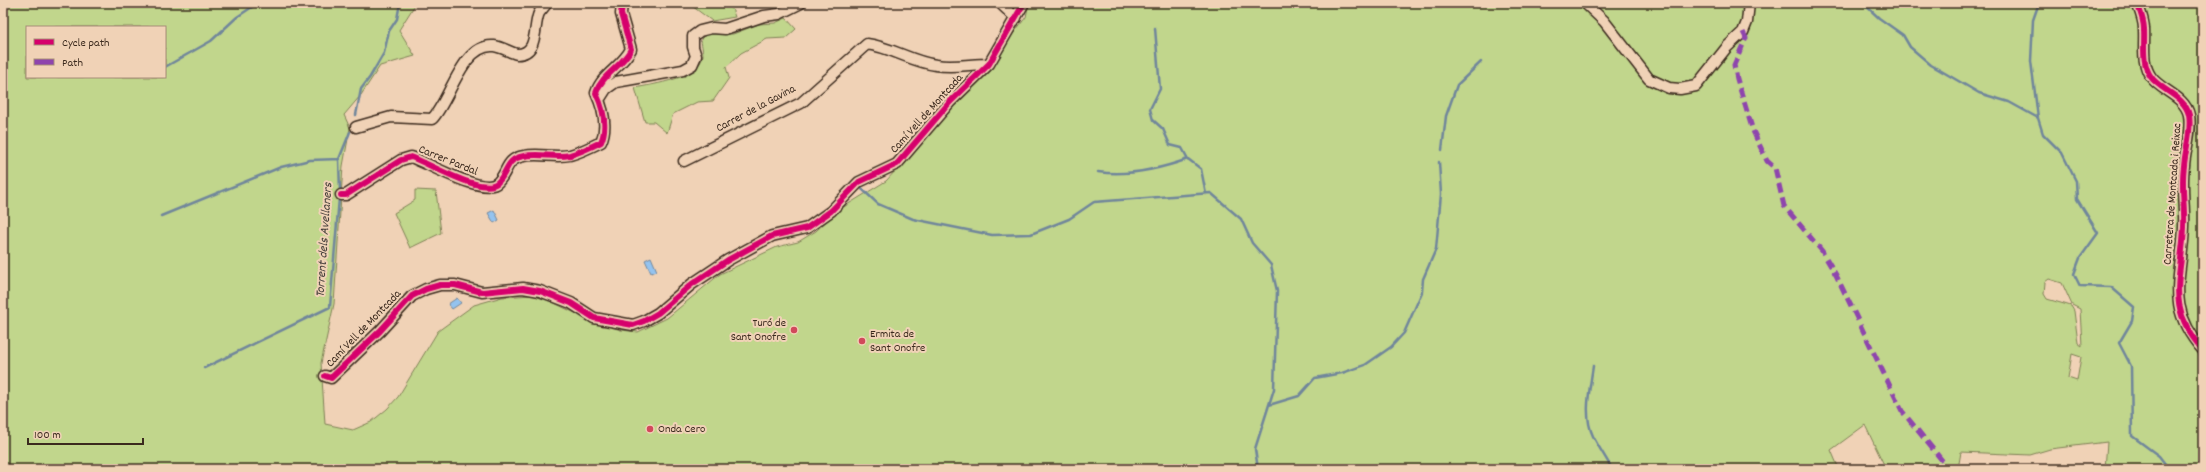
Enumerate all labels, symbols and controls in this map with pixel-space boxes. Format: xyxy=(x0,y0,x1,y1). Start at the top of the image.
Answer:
legend xyxy=(26,26,166,78)
text: Cycle path xyxy=(62,35,110,52)
text: Path xyxy=(62,55,83,72)
street label: Camí Vell de Montcada xyxy=(887,70,968,158)
street label: Carrer de la Gavina xyxy=(713,81,799,137)
street label: Carretera de Montcada i Reixac xyxy=(2160,122,2186,265)
street label: Carrer Pardal xyxy=(416,141,480,181)
water label: Torrent dels Avellaners xyxy=(312,182,339,298)
street label: Camí Vell de Montcada xyxy=(322,286,406,372)
place label: Turó de Sant Onofre xyxy=(731,315,786,346)
marker: Turó de Sant Onofre xyxy=(789,325,799,335)
place label: Ermita de Sant Onofre xyxy=(870,326,925,357)
marker: Ermita de Sant Onofre xyxy=(857,336,867,346)
scale bar xyxy=(28,420,143,446)
place label: Onda Cero xyxy=(658,421,705,438)
marker: Onda Cero xyxy=(645,424,655,434)
text: 100 m xyxy=(34,427,61,444)

